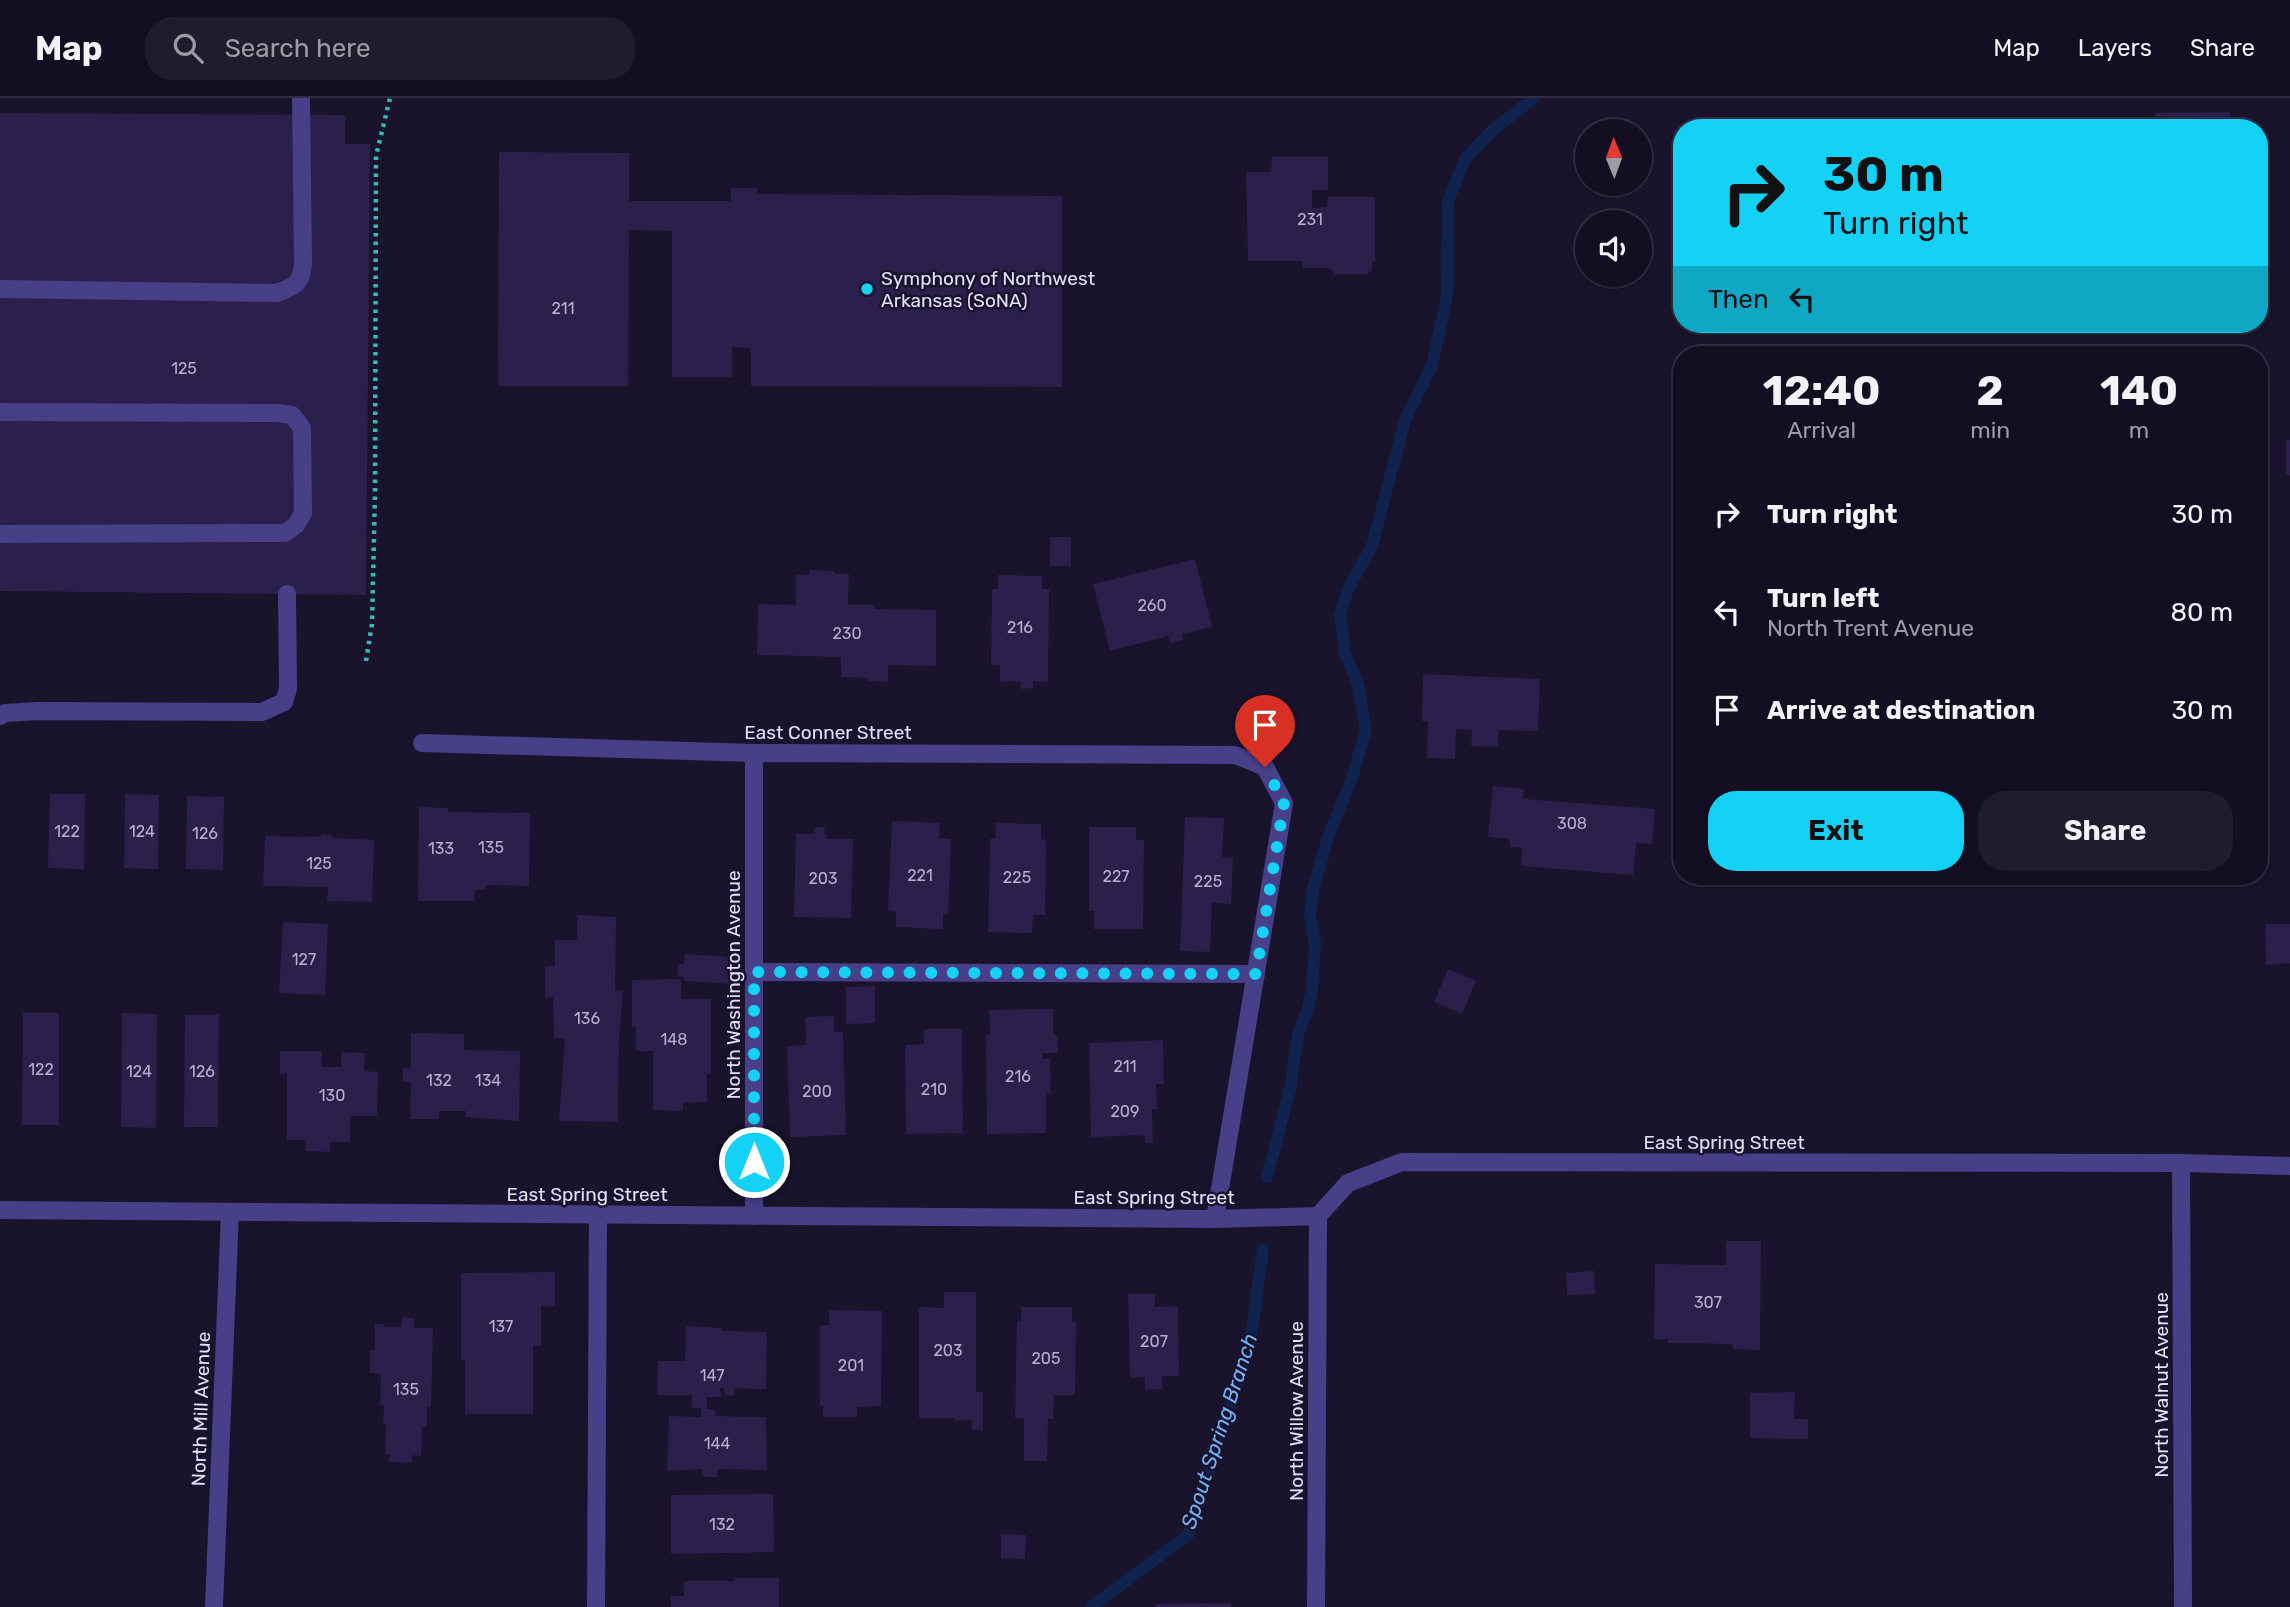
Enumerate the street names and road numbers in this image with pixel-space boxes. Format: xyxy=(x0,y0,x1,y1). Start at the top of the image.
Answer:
street label: East Conner Street xyxy=(744,721,912,744)
street label: North Washington Avenue xyxy=(722,870,745,1100)
street label: East Spring Street xyxy=(1643,1131,1805,1154)
street label: East Spring Street xyxy=(506,1183,668,1206)
street label: East Spring Street xyxy=(1073,1186,1235,1209)
street label: North Walnut Avenue xyxy=(2150,1292,2173,1478)
street label: North Willow Avenue xyxy=(1285,1321,1308,1501)
street label: North Mill Avenue xyxy=(187,1331,215,1487)

